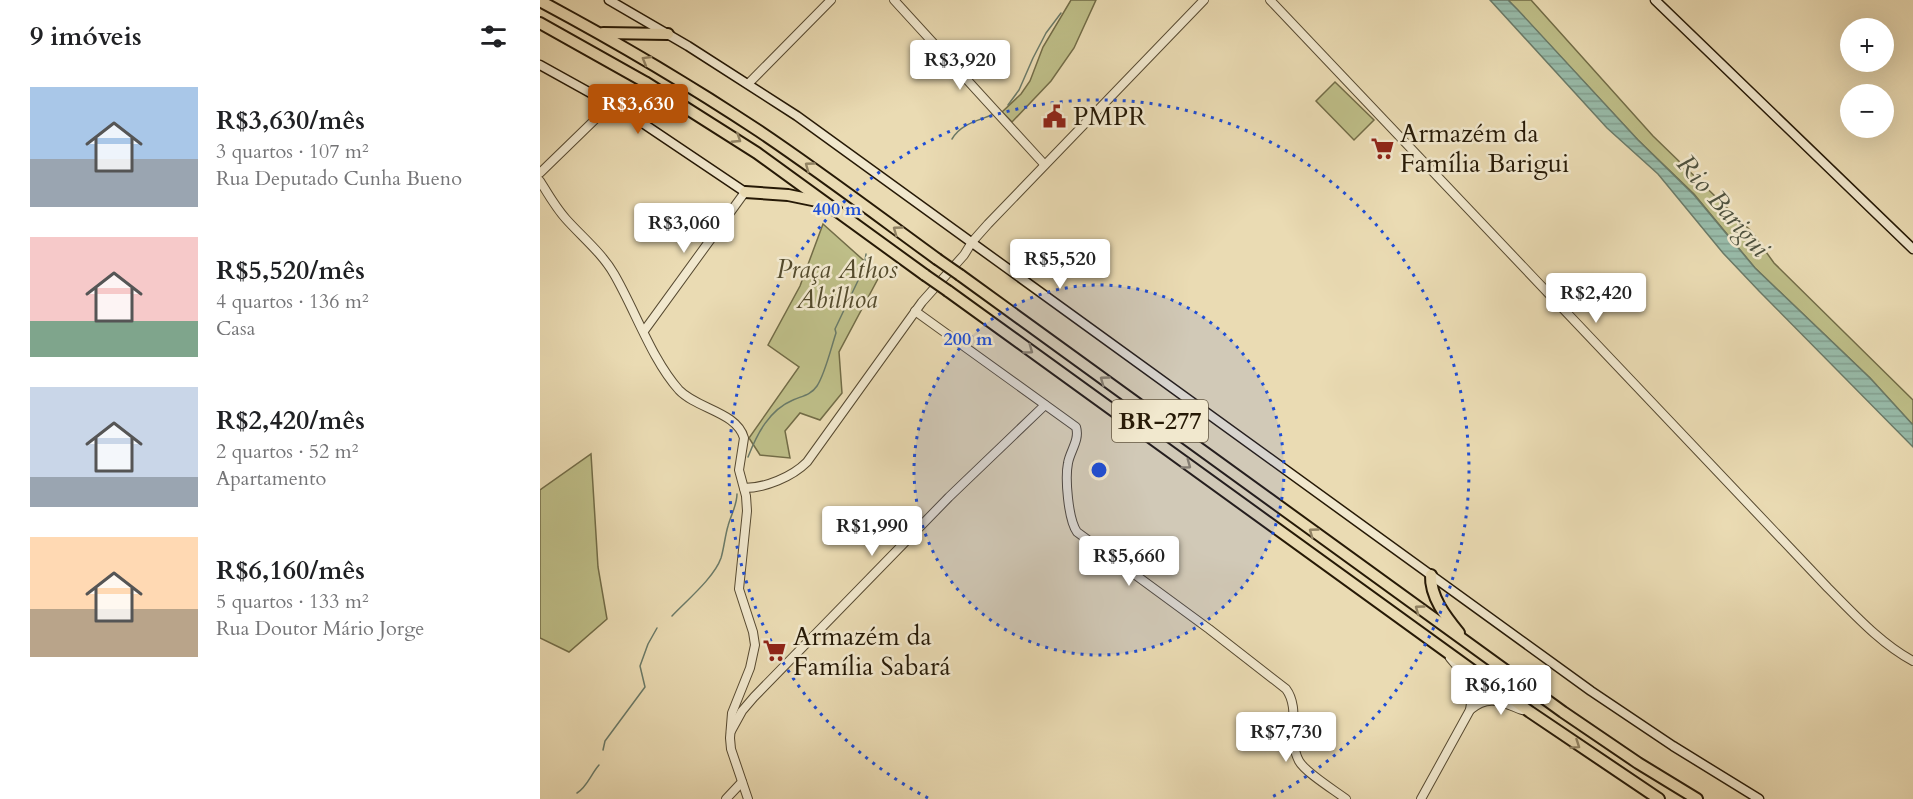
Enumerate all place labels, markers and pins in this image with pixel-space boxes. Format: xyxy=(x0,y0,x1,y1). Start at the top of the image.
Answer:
pin: R$3,920 xyxy=(905,40,1015,91)
pin: R$3,630 xyxy=(583,84,693,135)
place label: PMPR xyxy=(1073,99,1146,134)
public building icon: PMPR xyxy=(1042,103,1068,129)
place label: Armazém da Família Barigui xyxy=(1400,116,1569,181)
supermarket icon: Armazém da Família Barigui xyxy=(1369,135,1395,161)
pin: R$3,060 xyxy=(629,203,739,254)
pin: R$5,520 xyxy=(1005,239,1115,290)
pin: R$2,420 xyxy=(1541,273,1651,324)
centre of rings xyxy=(1089,460,1109,480)
pin: R$1,990 xyxy=(817,506,927,557)
pin: R$5,660 xyxy=(1074,536,1184,587)
place label: Armazém da Família Sabará xyxy=(793,619,951,684)
supermarket icon: Armazém da Família Sabará xyxy=(762,638,788,664)
pin: R$6,160 xyxy=(1446,665,1556,716)
pin: R$7,730 xyxy=(1231,712,1341,763)

